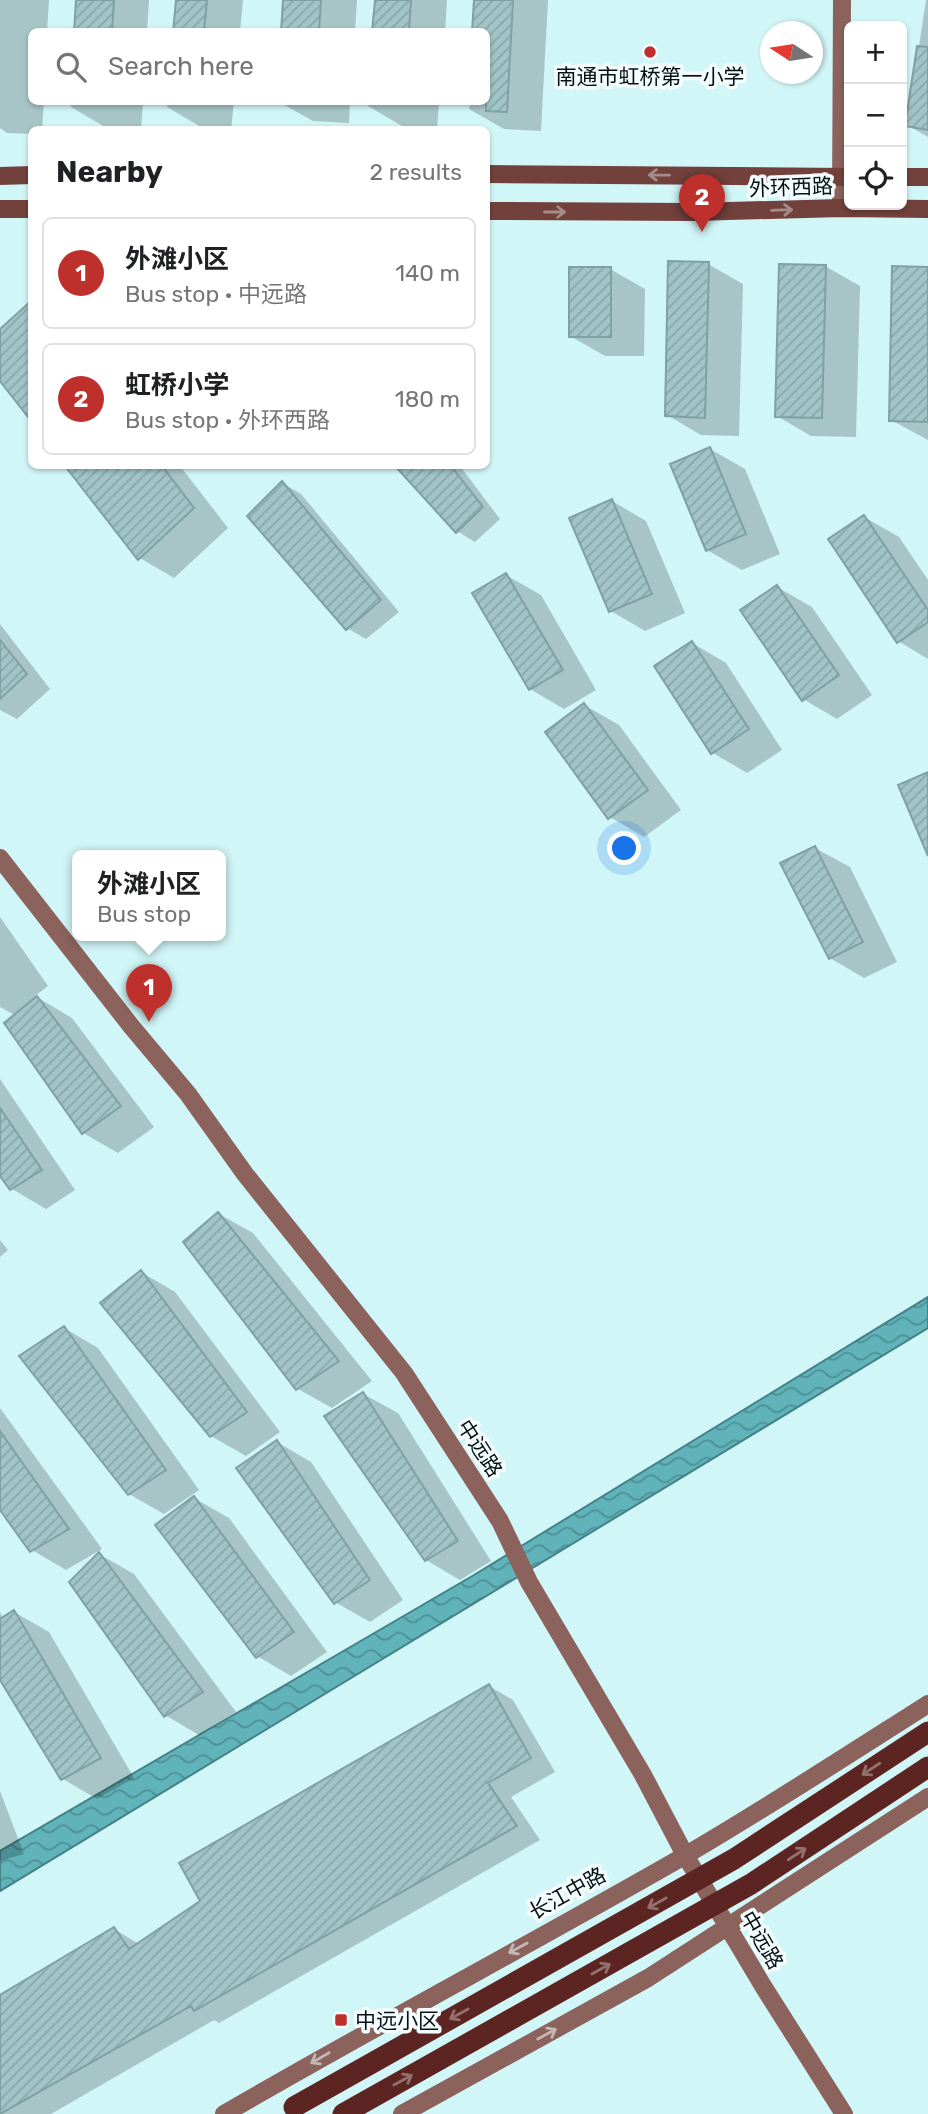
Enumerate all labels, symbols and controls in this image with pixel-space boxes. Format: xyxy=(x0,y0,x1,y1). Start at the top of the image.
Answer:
north arrow xyxy=(760,21,823,84)
map controls xyxy=(844,21,907,210)
button: + xyxy=(844,21,907,84)
search box xyxy=(28,28,490,105)
marker: 南通市虹桥第一小学 xyxy=(642,44,658,60)
icon: search xyxy=(52,48,90,86)
text: Search here xyxy=(108,51,254,82)
place label: 南通市虹桥第一小学 xyxy=(556,64,745,89)
button: − xyxy=(844,84,907,147)
button: locate xyxy=(844,147,907,210)
text: Nearby xyxy=(56,154,163,190)
text: 2 results xyxy=(370,158,462,186)
one-way arrow xyxy=(647,168,670,182)
street label: 外环西路 xyxy=(749,173,833,201)
pin: 2 xyxy=(679,174,725,232)
one-way arrow xyxy=(770,203,793,217)
one-way arrow xyxy=(543,205,566,219)
text: 外滩小区 xyxy=(125,244,229,275)
text: 1 xyxy=(75,259,87,287)
text: 140 m xyxy=(395,259,460,287)
text: Bus stop · 中远路 xyxy=(125,280,307,308)
text: 虹桥小学 xyxy=(125,370,229,401)
text: 2 xyxy=(74,385,88,413)
text: 180 m xyxy=(395,385,460,413)
text: Bus stop · 外环西路 xyxy=(125,406,330,434)
your location xyxy=(607,831,641,865)
popup xyxy=(72,850,226,941)
text: 外滩小区 xyxy=(97,869,201,900)
text: Bus stop xyxy=(97,900,191,928)
pin: 1 xyxy=(126,964,172,1022)
street label: 中远路 xyxy=(452,1415,508,1481)
one-way arrow xyxy=(862,1762,881,1776)
one-way arrow xyxy=(787,1846,806,1861)
street label: 长江中路 xyxy=(524,1862,610,1924)
one-way arrow xyxy=(648,1896,668,1910)
street label: 中远路 xyxy=(735,1906,789,1974)
one-way arrow xyxy=(509,1941,529,1955)
one-way arrow xyxy=(590,1962,611,1975)
place label: 中远小区 xyxy=(355,2008,439,2033)
one-way arrow xyxy=(449,2008,470,2021)
marker: 中远小区 xyxy=(333,2012,349,2028)
one-way arrow xyxy=(537,2027,557,2041)
one-way arrow xyxy=(310,2052,330,2066)
one-way arrow xyxy=(392,2073,413,2086)

